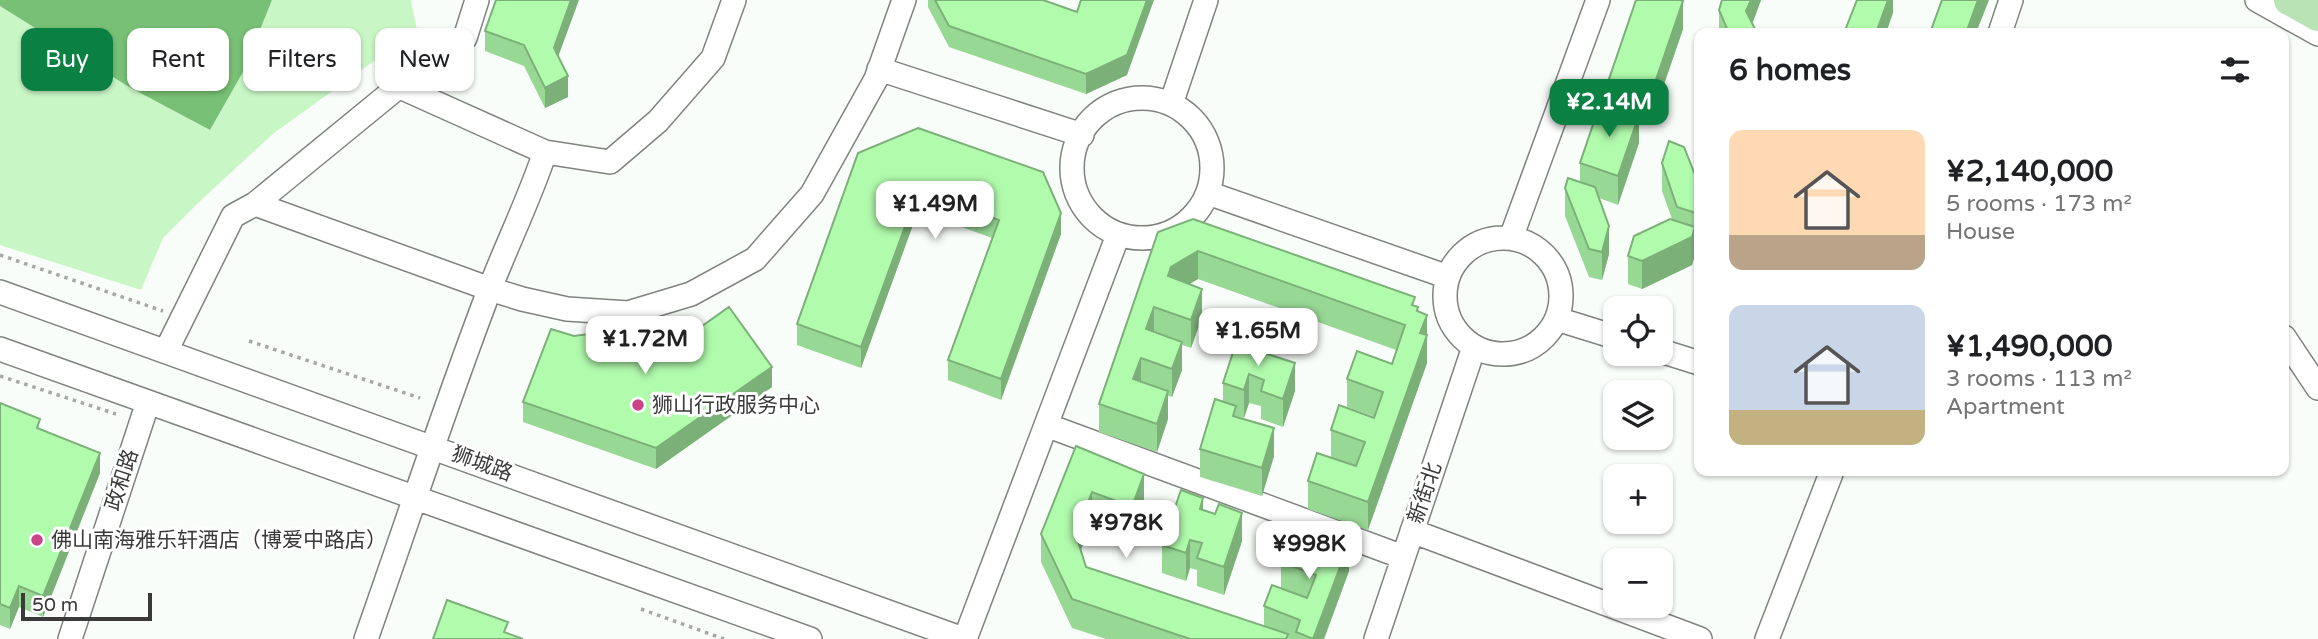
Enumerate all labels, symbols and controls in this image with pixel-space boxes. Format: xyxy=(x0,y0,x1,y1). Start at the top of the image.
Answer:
chip: Buy xyxy=(21,28,113,91)
chip: Rent xyxy=(127,28,229,91)
chip: Filters xyxy=(243,28,361,91)
chip: New xyxy=(375,28,474,91)
icon: filters xyxy=(2216,51,2254,89)
text: 6 homes xyxy=(1729,52,1851,89)
pin: ¥2.14M xyxy=(1552,80,1666,139)
text: ¥2.14M xyxy=(1566,88,1652,116)
text: ¥2,140,000 xyxy=(1946,153,2113,190)
icon: home xyxy=(1785,158,1869,242)
pin: ¥1.49M xyxy=(878,182,992,241)
text: ¥1.49M xyxy=(892,190,978,218)
text: 5 rooms · 173 m² xyxy=(1946,190,2132,218)
text: House xyxy=(1946,218,2015,246)
map controls xyxy=(1603,296,1673,618)
button: locate xyxy=(1603,296,1673,366)
pin: ¥1.65M xyxy=(1201,308,1315,368)
pin: ¥1.72M xyxy=(588,316,702,376)
text: ¥1.65M xyxy=(1215,317,1301,345)
text: ¥1.72M xyxy=(602,325,688,353)
text: ¥1,490,000 xyxy=(1946,328,2113,365)
icon: home xyxy=(1785,333,1869,417)
text: 3 rooms · 113 m² xyxy=(1946,365,2132,393)
button: layers xyxy=(1603,380,1673,450)
place label: 狮山行政服务中心 xyxy=(652,393,820,418)
text: Apartment xyxy=(1946,393,2065,421)
marker: 狮山行政服务中心 xyxy=(630,397,646,413)
street label: 狮城路 xyxy=(448,441,516,487)
street label: 政和路 xyxy=(100,446,144,514)
street label: 新街北 xyxy=(1403,459,1447,527)
button: + xyxy=(1603,464,1673,534)
pin: ¥978K xyxy=(1077,500,1175,560)
text: ¥978K xyxy=(1089,509,1163,537)
pin: ¥998K xyxy=(1260,522,1358,581)
place label: 佛山南海雅乐轩酒店（博爱中路店） xyxy=(51,528,387,553)
text: ¥998K xyxy=(1272,530,1346,558)
marker: 佛山南海雅乐轩酒店（博爱中路店） xyxy=(29,532,45,548)
button: − xyxy=(1603,548,1673,618)
scale bar xyxy=(21,590,152,622)
text: 50 m xyxy=(32,594,78,616)

